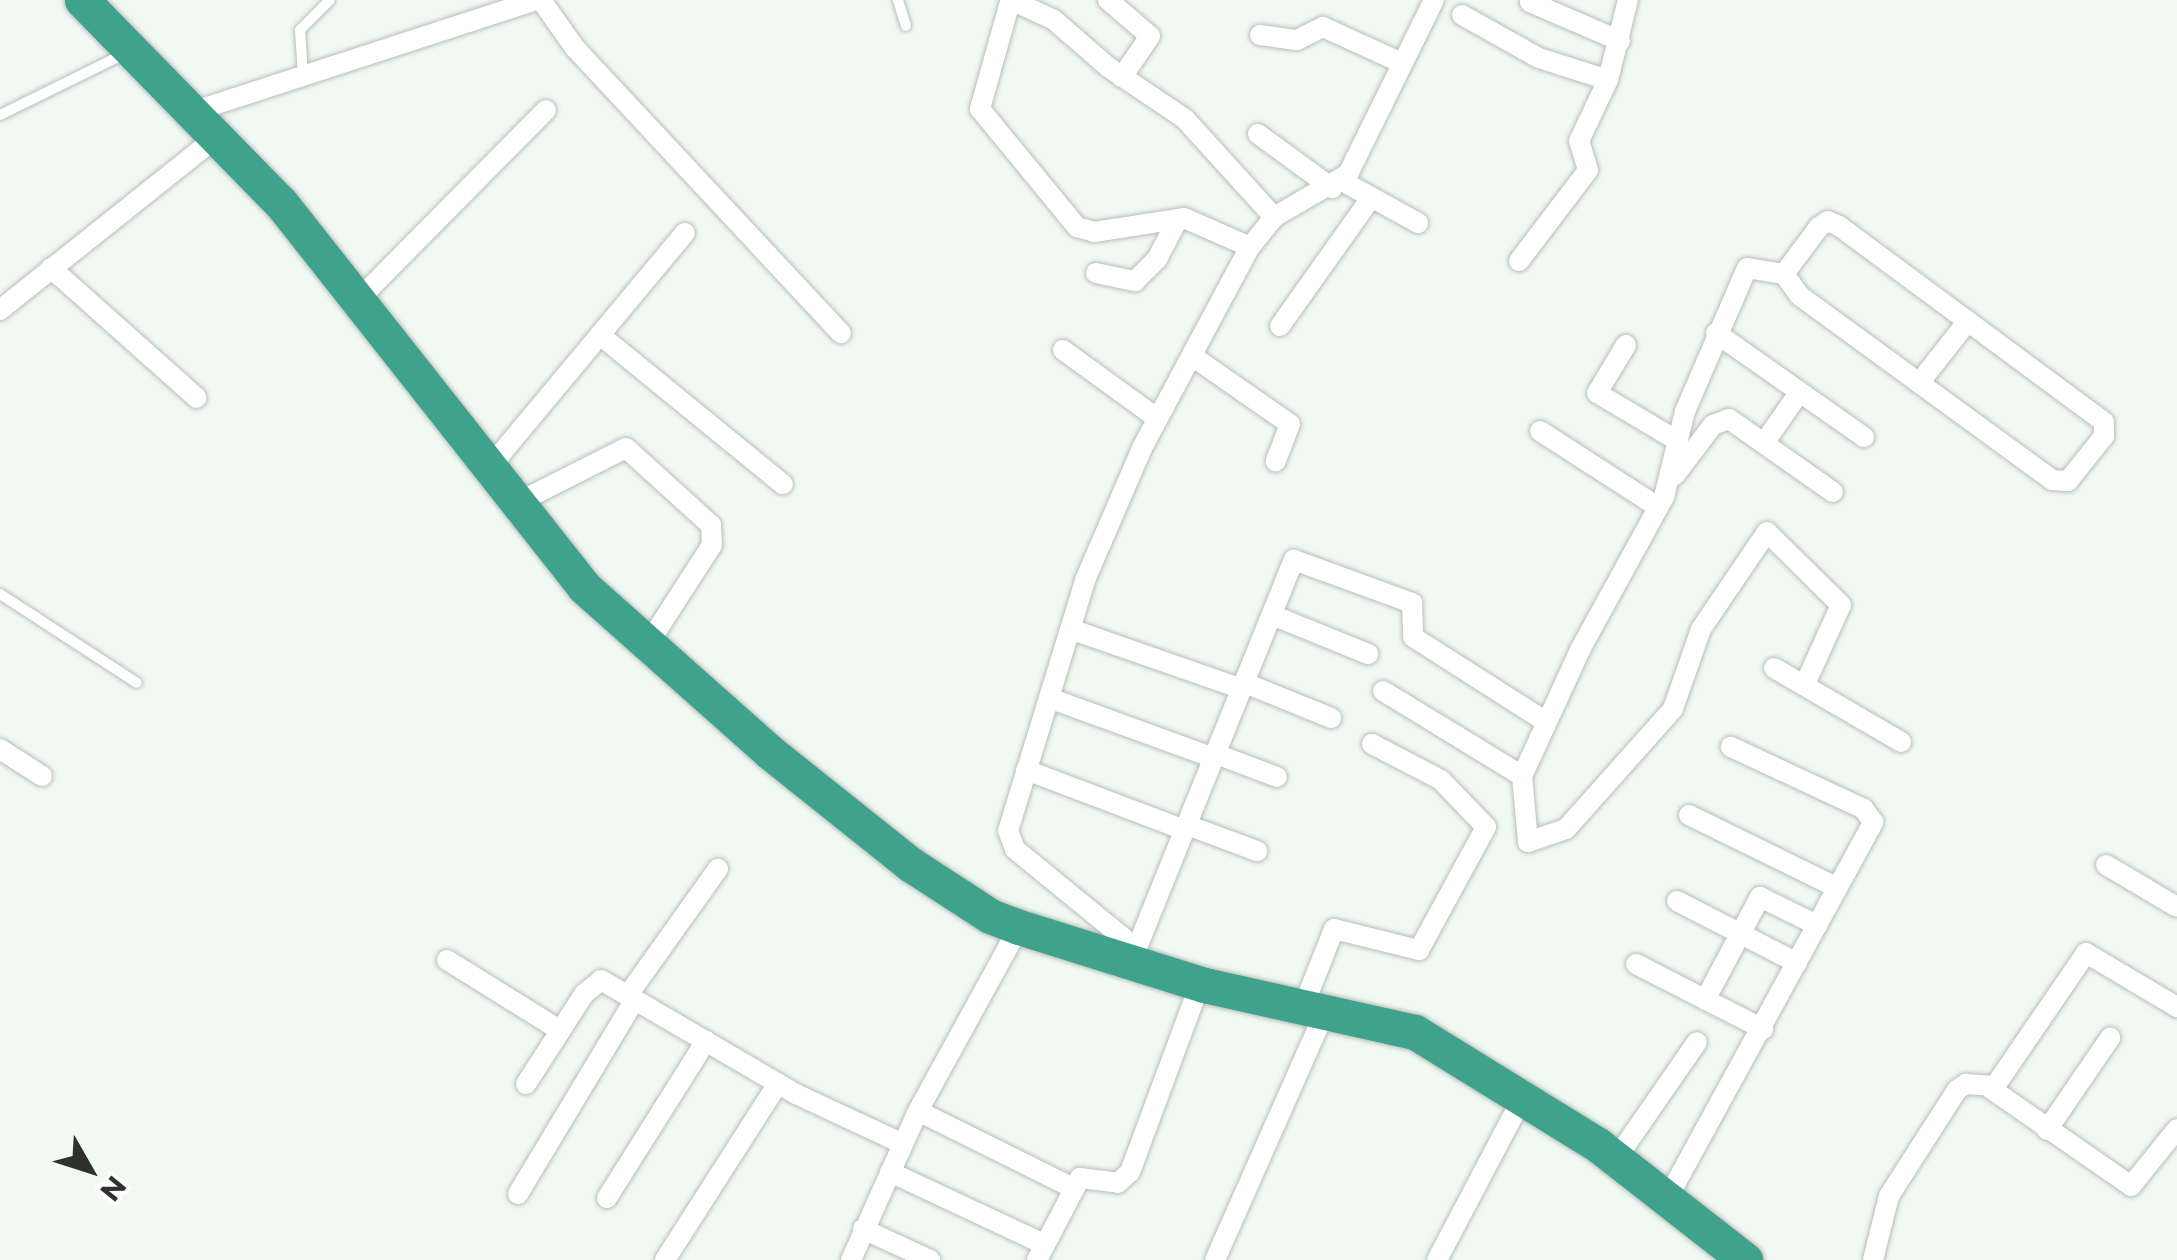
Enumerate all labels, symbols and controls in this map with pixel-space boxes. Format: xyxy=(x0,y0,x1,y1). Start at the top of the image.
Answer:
north arrow xyxy=(40,1120,140,1220)
text: N xyxy=(93,1169,134,1208)

